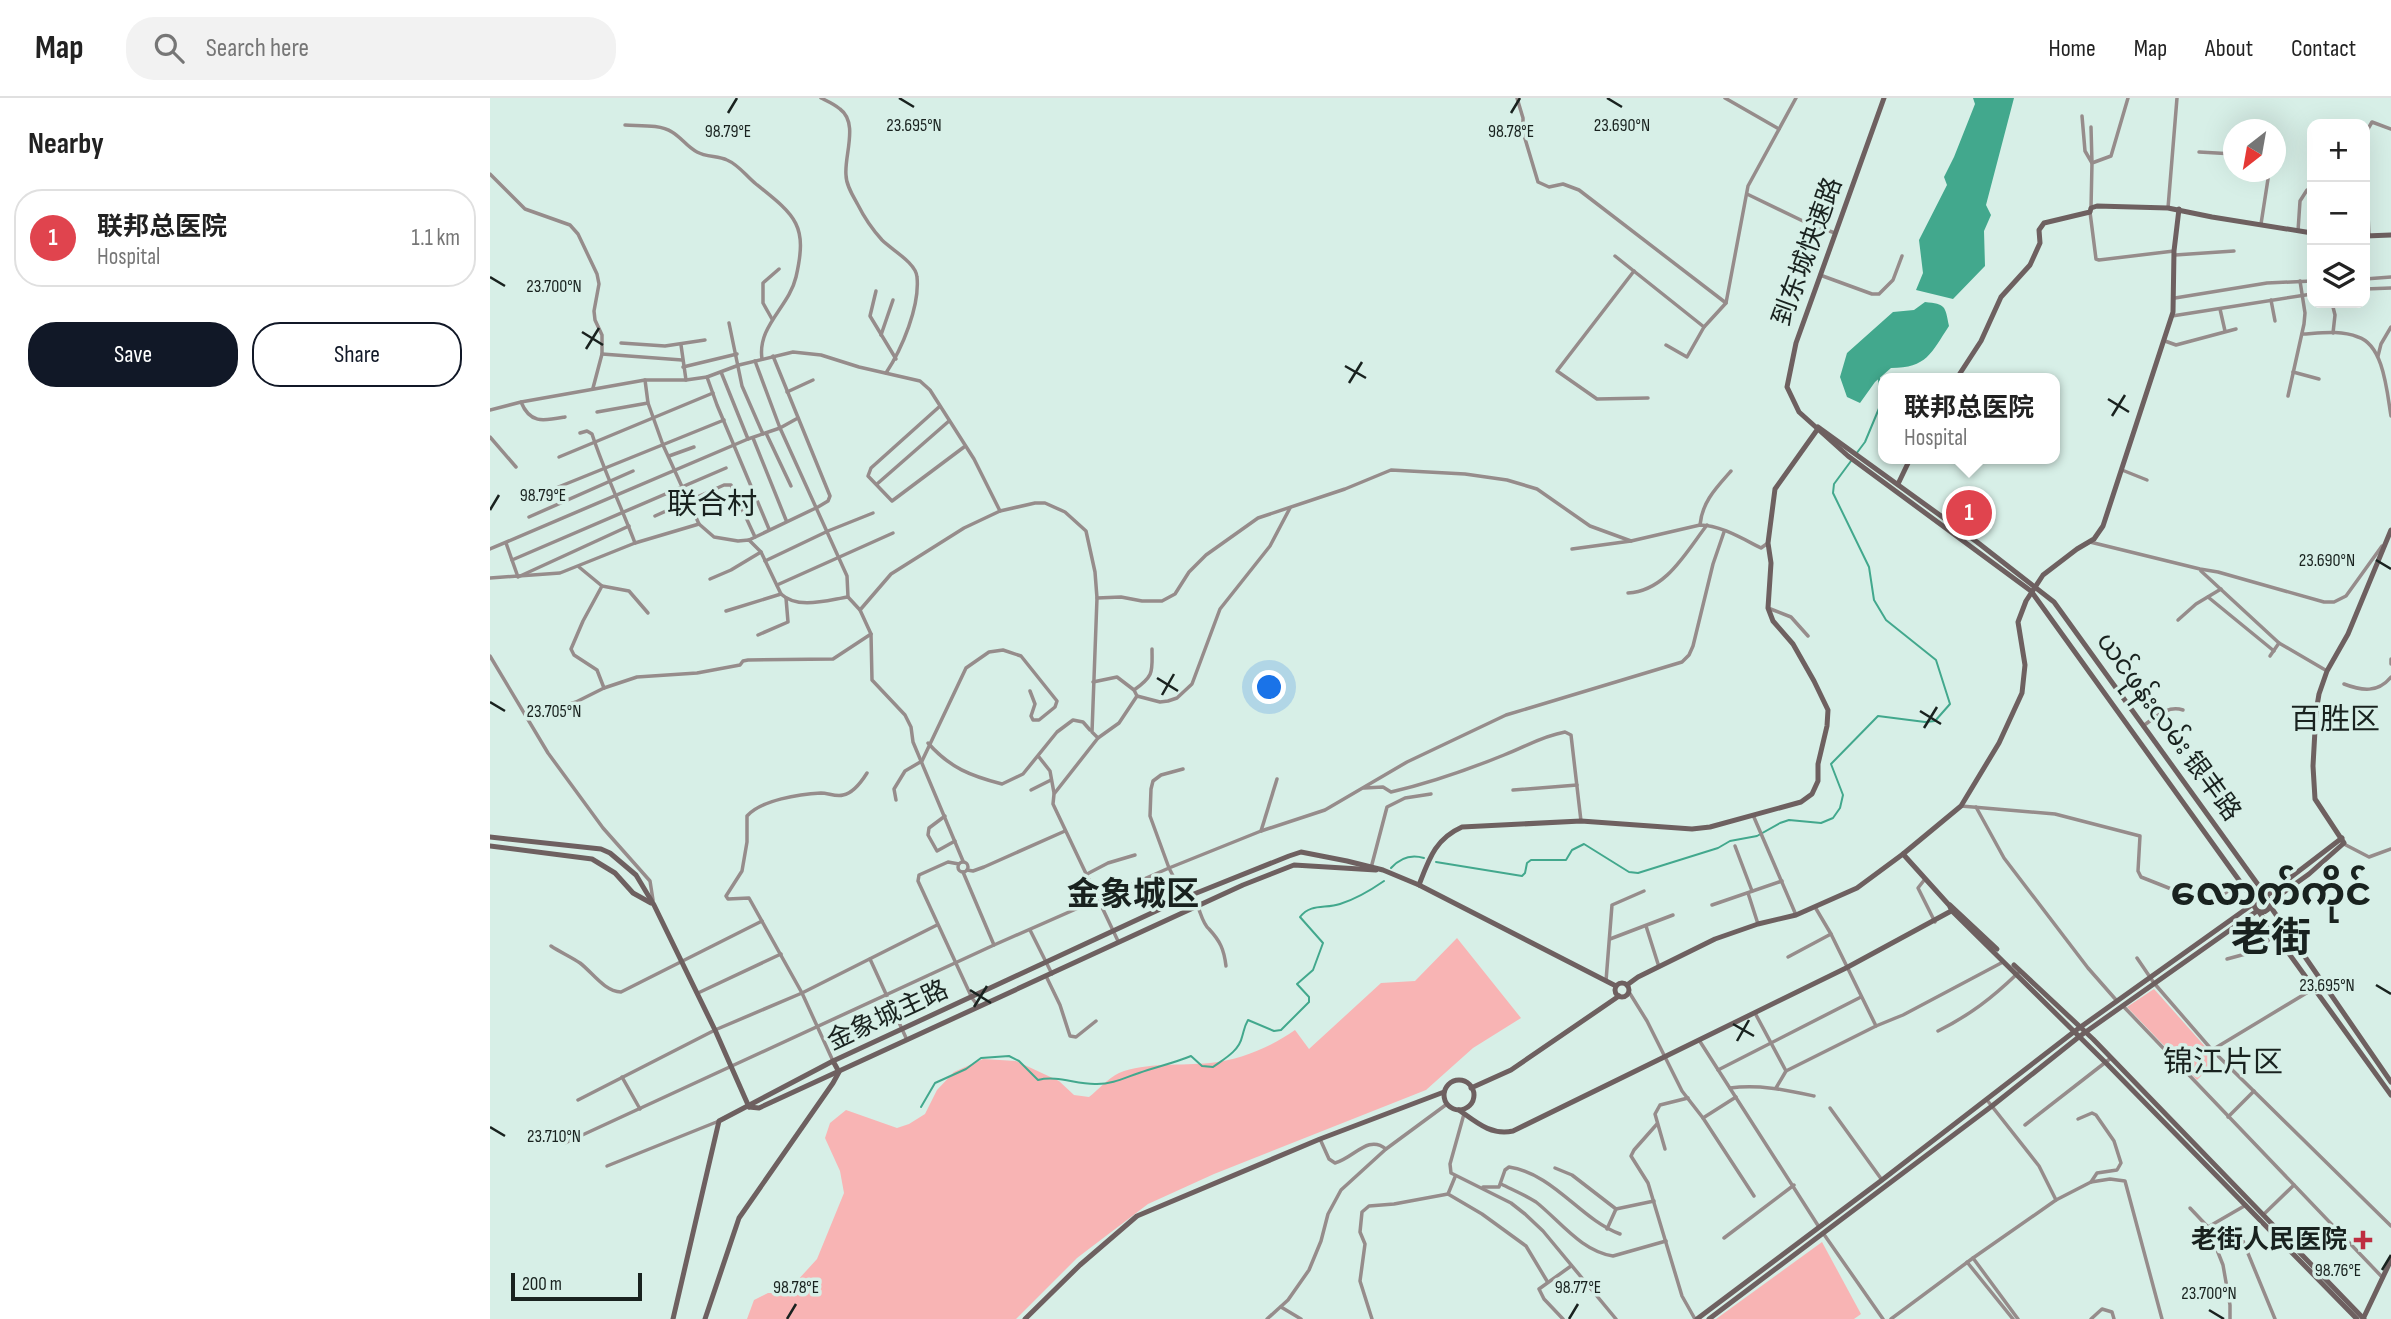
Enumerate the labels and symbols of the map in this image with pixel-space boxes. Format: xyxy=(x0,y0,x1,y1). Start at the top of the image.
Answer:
text: 23.695°N xyxy=(886,115,942,136)
text: 23.690°N xyxy=(1594,115,1650,136)
north arrow xyxy=(2223,119,2286,182)
text: 98.79°E xyxy=(705,121,751,142)
text: 98.78°E xyxy=(1488,121,1534,142)
street label: 到东城快速路 xyxy=(1767,173,1849,331)
text: 23.700°N xyxy=(526,276,582,297)
text: 98.79°E xyxy=(520,485,566,506)
district label: 联合村 xyxy=(667,487,757,523)
pin: 1 xyxy=(1946,487,1992,539)
text: 23.690°N xyxy=(2299,550,2355,571)
street label: ယင်ဖုန်းလမ်း 银丰路 xyxy=(2086,625,2249,830)
your location xyxy=(1252,670,1286,704)
text: 23.705°N xyxy=(527,701,581,722)
district label: 百胜区 xyxy=(2290,702,2380,738)
district label: လောက်ကိုင် 老街 xyxy=(2170,865,2372,963)
district label: 金象城区 xyxy=(1067,875,1199,915)
street label: 金象城主路 xyxy=(823,974,953,1058)
text: 23.695°N xyxy=(2299,975,2355,996)
district label: 锦江片区 xyxy=(2163,1045,2283,1081)
text: 23.710°N xyxy=(527,1126,581,1147)
place label: 老街人民医院 xyxy=(2191,1225,2347,1256)
marker: 老街人民医院 xyxy=(2353,1230,2373,1250)
text: 98.76°E xyxy=(2315,1260,2361,1281)
scale bar xyxy=(511,1270,642,1302)
text: 98.78°E xyxy=(773,1277,819,1298)
text: 98.77°E xyxy=(1555,1277,1601,1298)
text: 23.700°N xyxy=(2181,1283,2237,1304)

